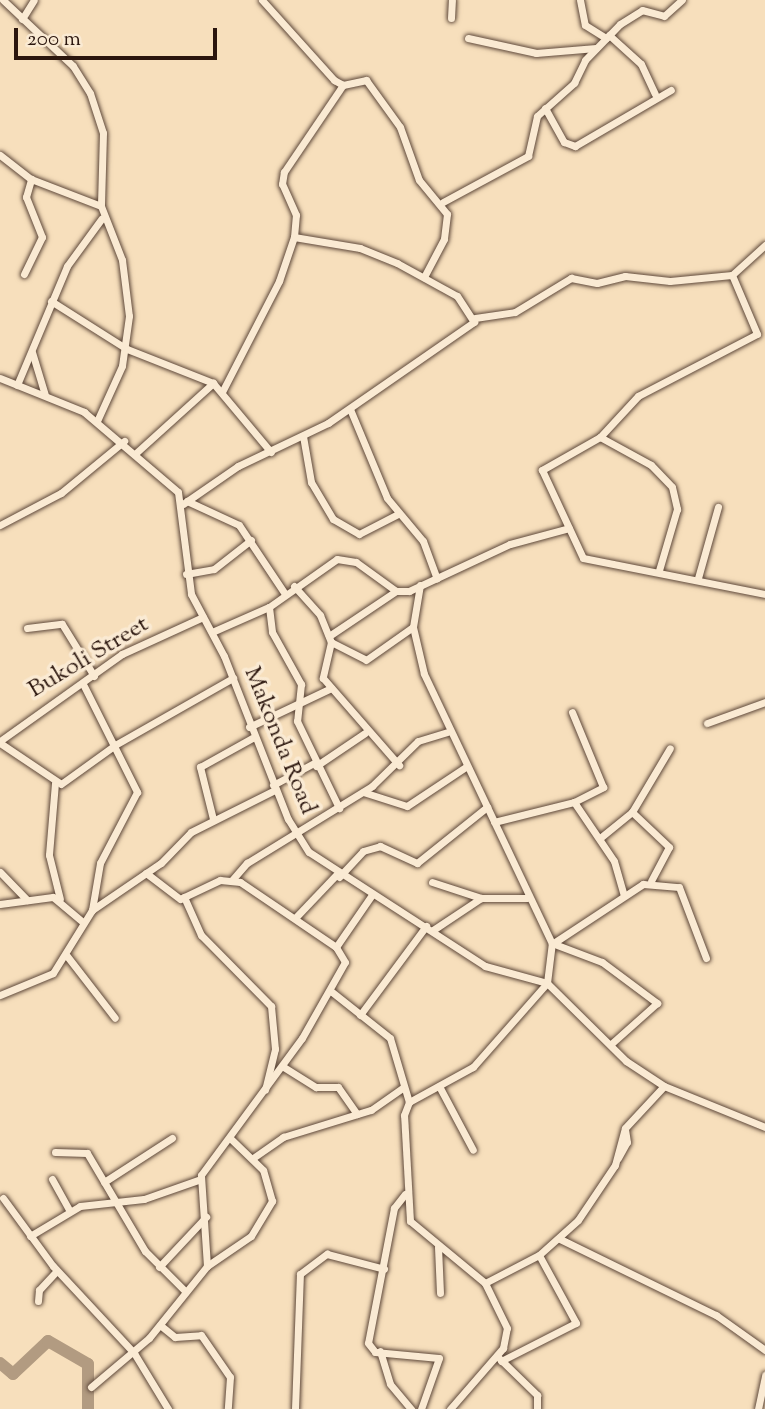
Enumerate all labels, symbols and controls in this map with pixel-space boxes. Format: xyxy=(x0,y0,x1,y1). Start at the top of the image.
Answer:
scale bar xyxy=(18,14,220,58)
text: 200 m xyxy=(27,25,81,55)
street label: Bukoli Street xyxy=(24,611,154,705)
street label: Makonda Road xyxy=(236,663,322,819)

